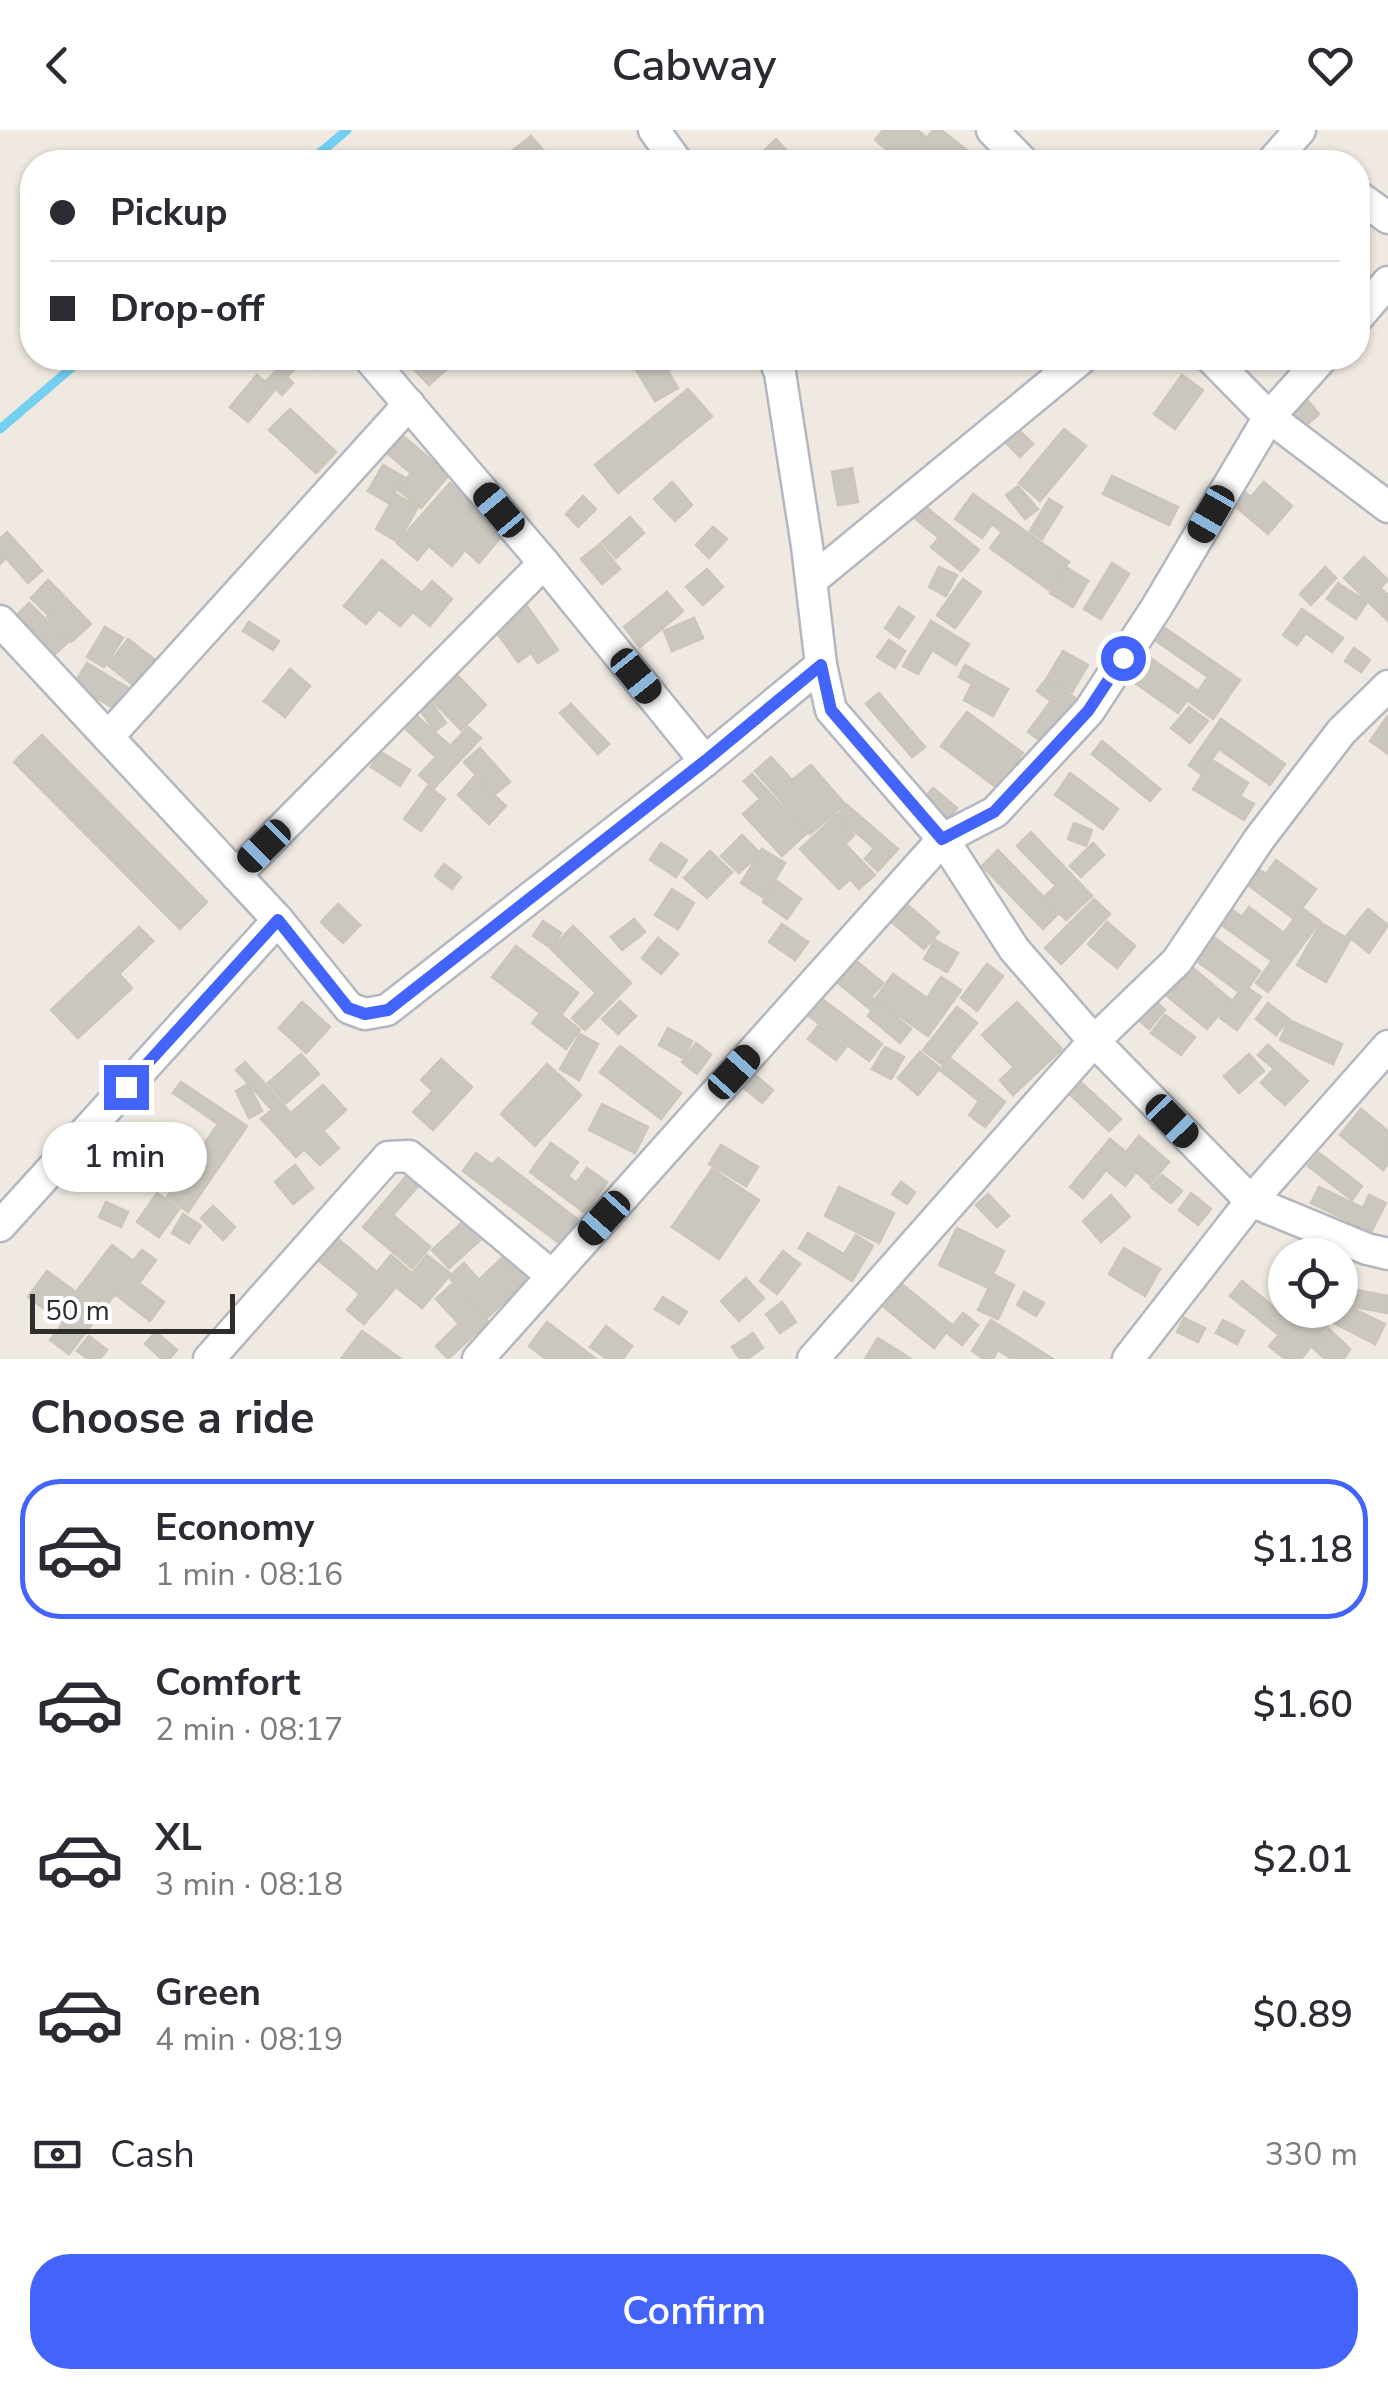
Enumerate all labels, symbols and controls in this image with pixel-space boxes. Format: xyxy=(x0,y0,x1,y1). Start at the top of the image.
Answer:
text: Cabway xyxy=(612,35,777,96)
icon: back xyxy=(30,38,85,93)
icon: heart xyxy=(1303,38,1358,93)
text: Pickup xyxy=(110,187,228,238)
text: Drop-off xyxy=(110,283,264,334)
car xyxy=(468,477,530,543)
car xyxy=(1183,481,1239,547)
route start xyxy=(1101,636,1146,681)
car xyxy=(605,643,667,709)
car xyxy=(232,814,296,878)
car xyxy=(703,1040,765,1104)
route end xyxy=(104,1065,149,1110)
car xyxy=(1140,1089,1204,1153)
callout: 1 min xyxy=(44,1122,208,1192)
text: 1 min xyxy=(84,1135,165,1178)
car xyxy=(573,1186,635,1250)
map controls xyxy=(1268,1238,1358,1328)
button: locate xyxy=(1268,1238,1358,1328)
scale bar xyxy=(30,1289,235,1334)
text: 50 m xyxy=(45,1292,110,1330)
text: Choose a ride xyxy=(30,1388,315,1449)
text: Economy xyxy=(155,1502,314,1553)
icon: car xyxy=(35,1504,125,1594)
text: $1.18 xyxy=(1253,1524,1353,1575)
text: 1 min · 08:16 xyxy=(155,1553,343,1596)
text: Comfort xyxy=(155,1657,300,1708)
icon: car xyxy=(35,1659,125,1749)
text: $1.60 xyxy=(1253,1679,1353,1730)
text: 2 min · 08:17 xyxy=(155,1708,343,1751)
text: XL xyxy=(155,1812,202,1863)
icon: car xyxy=(35,1814,125,1904)
text: $2.01 xyxy=(1253,1834,1353,1885)
text: 3 min · 08:18 xyxy=(155,1863,343,1906)
text: Green xyxy=(155,1967,261,2018)
icon: car xyxy=(35,1969,125,2059)
text: $0.89 xyxy=(1253,1989,1353,2040)
text: 4 min · 08:19 xyxy=(155,2018,343,2061)
icon: cash xyxy=(30,2127,85,2182)
text: Cash xyxy=(110,2129,195,2180)
text: 330 m xyxy=(1265,2133,1358,2176)
button: Confirm xyxy=(30,2254,1358,2369)

